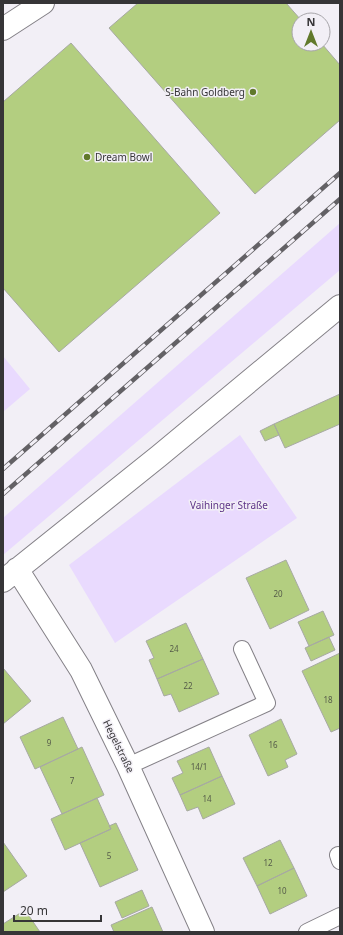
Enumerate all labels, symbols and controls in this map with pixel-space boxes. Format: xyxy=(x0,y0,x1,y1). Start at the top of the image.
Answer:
north arrow xyxy=(291,12,331,52)
text: N xyxy=(307,14,315,29)
place label: S-Bahn Goldberg xyxy=(165,85,245,99)
marker: S-Bahn Goldberg xyxy=(248,87,258,97)
place label: Dream Bowl xyxy=(95,150,152,164)
marker: Dream Bowl xyxy=(82,152,92,162)
park label: Vaihinger Straße xyxy=(190,498,268,512)
house number: 20 xyxy=(273,588,283,599)
house number: 24 xyxy=(169,643,179,654)
house number: 22 xyxy=(183,680,193,691)
house number: 18 xyxy=(323,694,333,705)
street label: Hegelstraße xyxy=(100,717,138,775)
house number: 9 xyxy=(47,737,52,748)
house number: 16 xyxy=(268,739,278,750)
house number: 14/1 xyxy=(191,761,207,772)
house number: 7 xyxy=(70,775,75,786)
house number: 14 xyxy=(202,793,212,804)
house number: 5 xyxy=(107,850,112,861)
house number: 12 xyxy=(263,857,273,868)
house number: 10 xyxy=(277,885,287,896)
scale bar xyxy=(14,897,101,923)
text: 20 m xyxy=(20,902,48,919)

